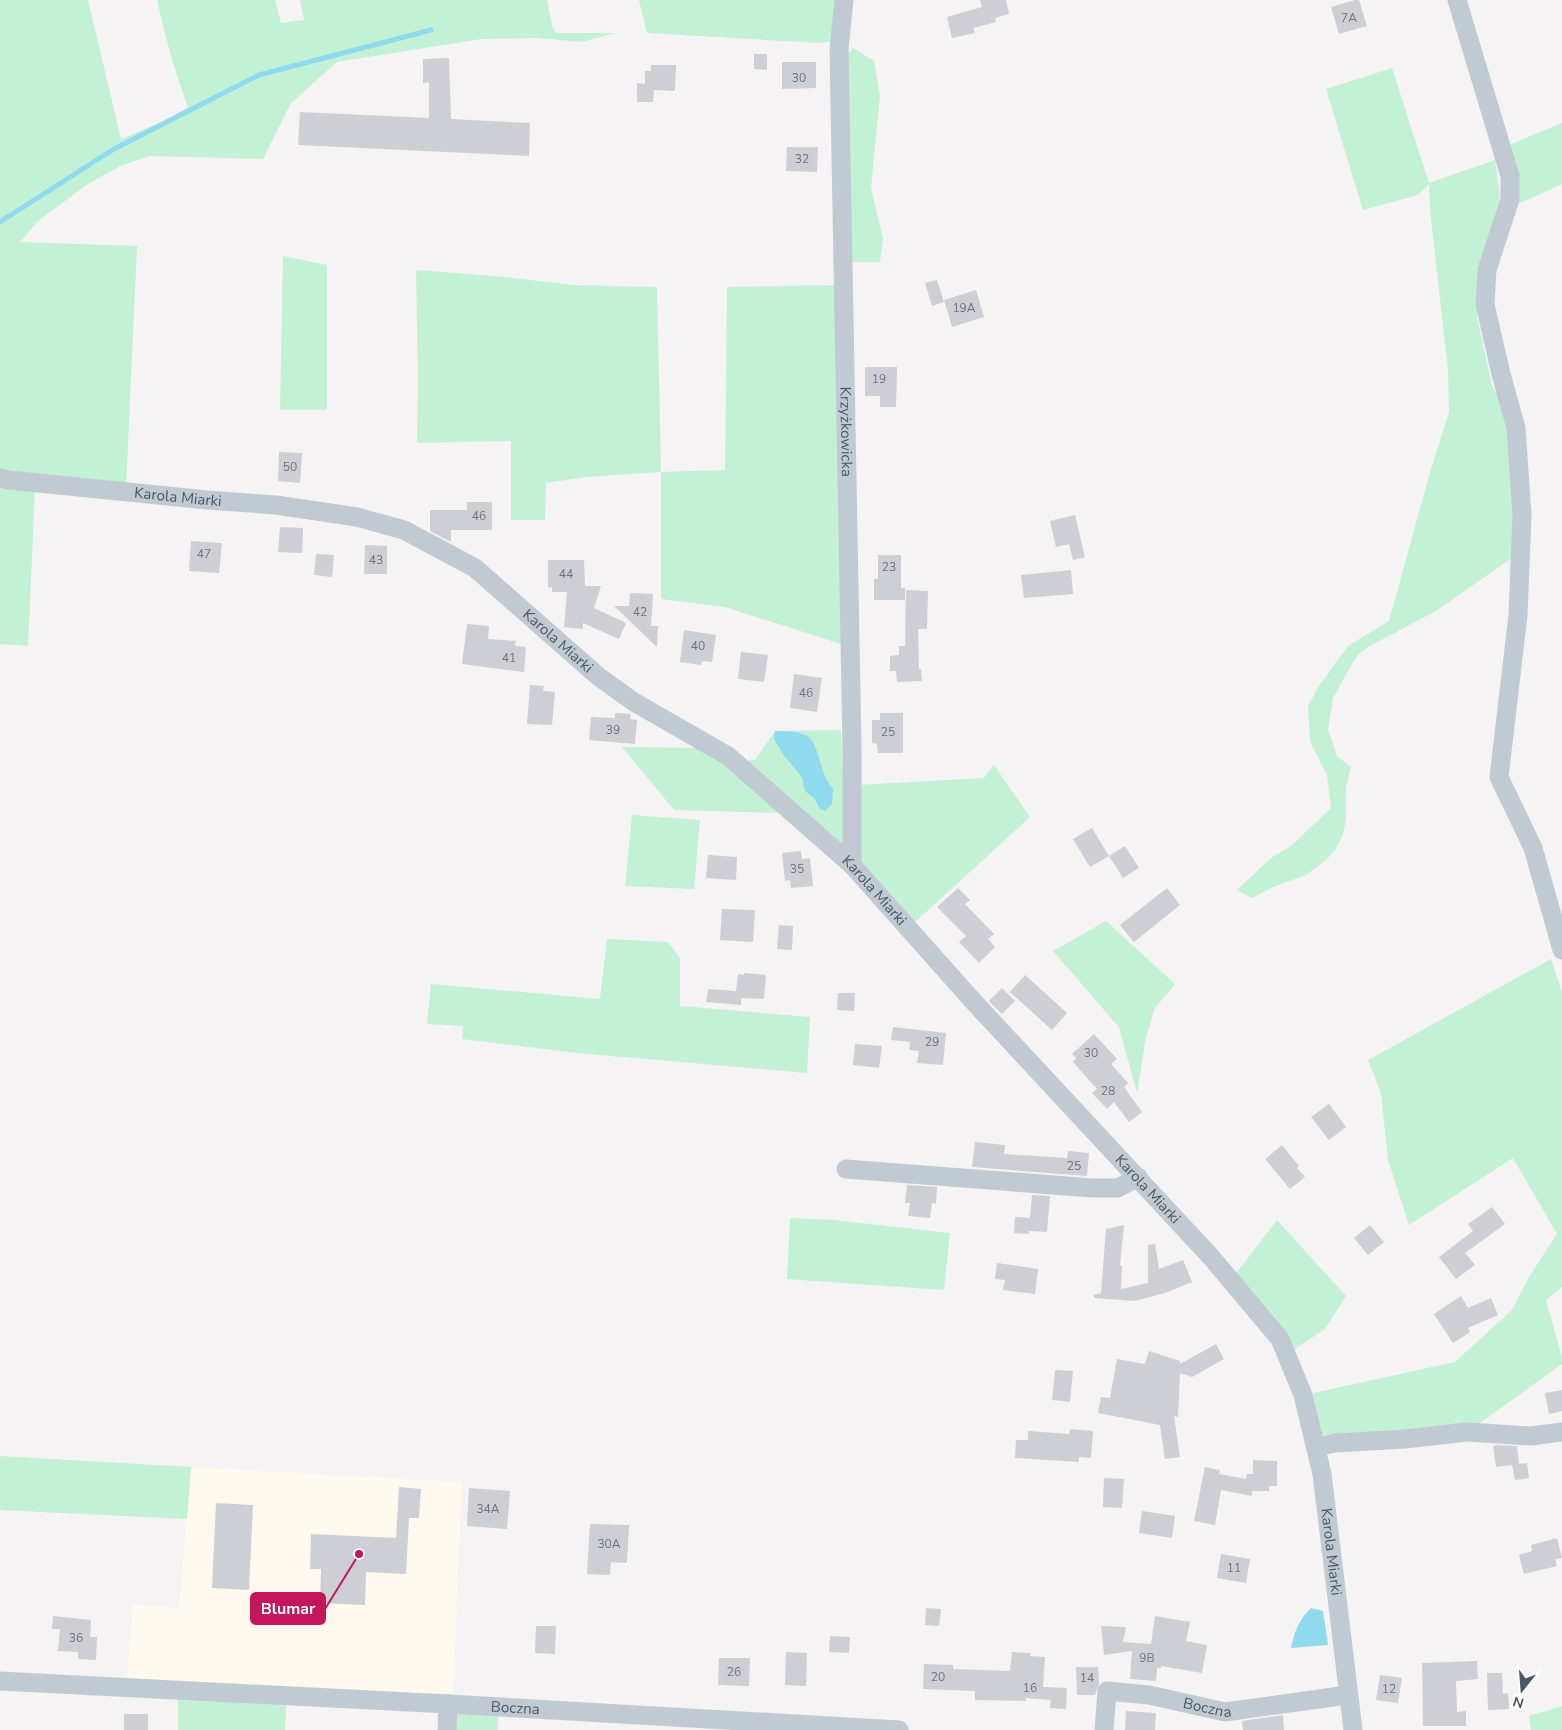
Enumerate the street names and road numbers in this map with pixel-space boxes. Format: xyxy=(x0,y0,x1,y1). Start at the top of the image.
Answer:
street label: Krzyżkowicka xyxy=(835,386,857,477)
street label: Karola Miarki xyxy=(133,483,222,511)
street label: Karola Miarki xyxy=(518,604,598,677)
street label: Karola Miarki xyxy=(838,851,911,930)
street label: Karola Miarki xyxy=(1111,1150,1185,1228)
street label: Karola Miarki xyxy=(1316,1507,1347,1597)
street label: Boczna xyxy=(1181,1693,1233,1722)
street label: Boczna xyxy=(490,1696,540,1719)

